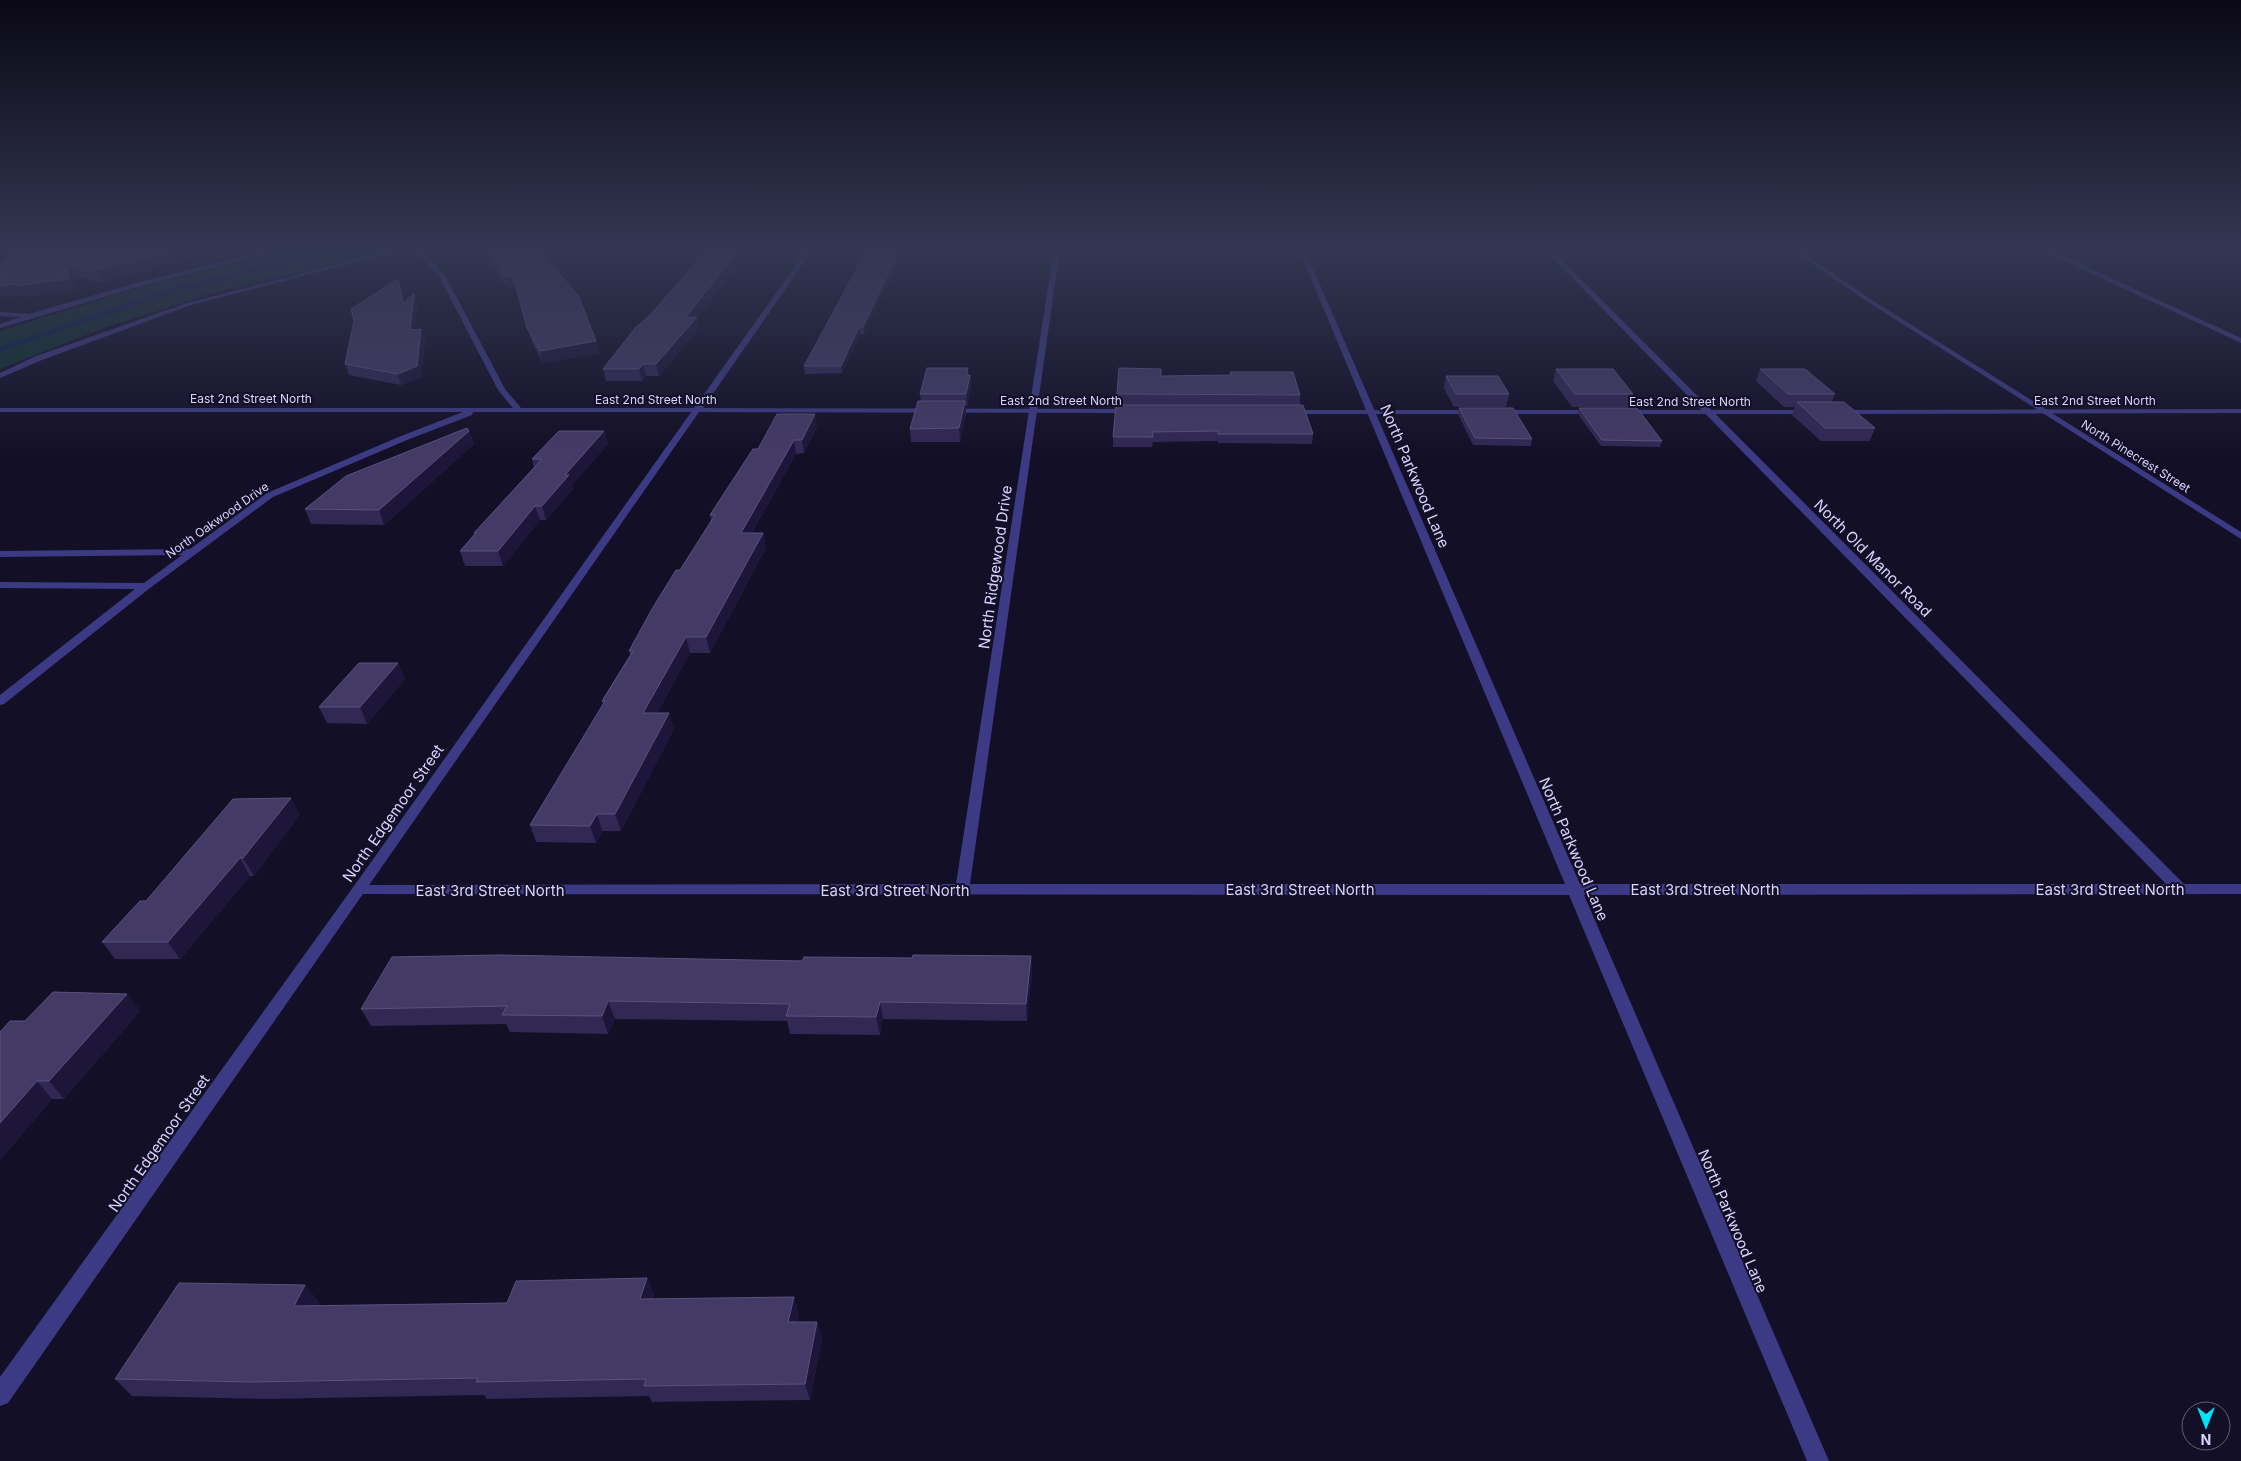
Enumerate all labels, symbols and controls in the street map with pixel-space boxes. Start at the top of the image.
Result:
street label: East 2nd Street North [190,391,312,406]
street label: East 2nd Street North [595,392,717,407]
street label: East 2nd Street North [1000,393,1122,408]
street label: East 2nd Street North [2034,393,2156,408]
street label: East 2nd Street North [1629,394,1751,409]
street label: North Parkwood Lane [1376,401,1454,551]
street label: North Pinecrest Street [2079,416,2193,496]
street label: North Oakwood Drive [163,479,271,561]
street label: North Ridgewood Drive [974,484,1016,650]
street label: North Old Manor Road [1810,495,1936,621]
street label: North Edgemoor Street [338,740,448,885]
street label: North Parkwood Lane [1535,774,1613,924]
street label: East 3rd Street North [1225,880,1375,899]
street label: East 3rd Street North [1630,880,1780,899]
street label: East 3rd Street North [2035,880,2185,899]
street label: East 3rd Street North [415,881,565,900]
street label: East 3rd Street North [820,881,970,900]
street label: North Edgemoor Street [104,1070,214,1215]
street label: North Parkwood Lane [1694,1146,1772,1296]
north arrow [2181,1401,2231,1451]
text: N [2201,1431,2211,1448]

